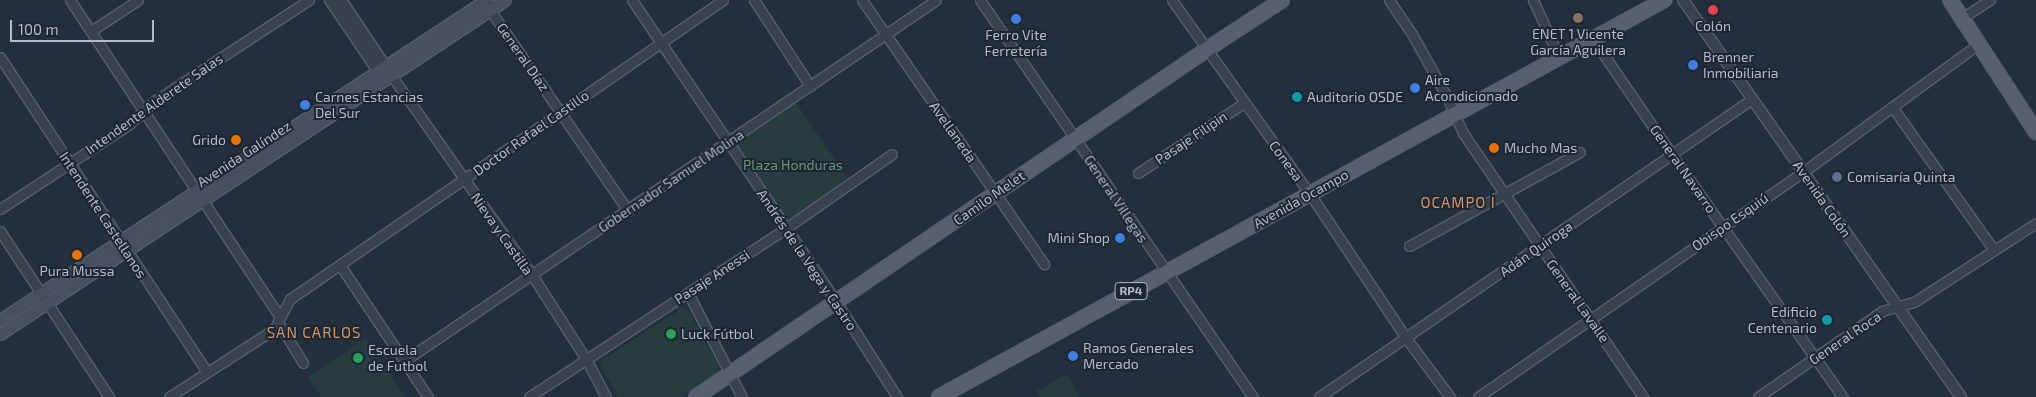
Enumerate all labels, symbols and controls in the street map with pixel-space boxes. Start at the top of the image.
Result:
marker: Colón [1707,4,1719,16]
scale bar [12,10,156,42]
marker: ENET 1 Vicente García Aguilera [1572,12,1584,24]
marker: Ferro Vite Ferretería [1010,13,1022,25]
place label: Colón [1695,18,1731,34]
street label: General Díaz [493,19,553,95]
text: 100 m [18,20,59,38]
place label: ENET 1 Vicente García Aguilera [1530,26,1626,58]
place label: Ferro Vite Ferretería [984,27,1048,59]
place label: Brenner Inmobiliaria [1703,49,1779,82]
street label: Intendente Alderete Salas [82,50,226,158]
marker: Brenner Inmobiliaria [1687,59,1699,71]
place label: Aire Acondicionado [1425,72,1518,104]
marker: Aire Acondicionado [1409,82,1421,94]
street label: Doctor Rafael Castillo [470,87,592,179]
place label: Carnes Estancias Del Sur [315,89,423,121]
place label: Auditorio OSDE [1307,89,1403,105]
marker: Auditorio OSDE [1291,91,1303,103]
street label: Avellaneda [926,98,980,166]
marker: Carnes Estancias Del Sur [299,99,311,111]
street label: Pasaje Filipin [1152,108,1230,168]
street label: Avenida Galíndez [194,117,294,191]
street label: General Navarro [1646,122,1720,216]
street label: Gobernador Samuel Molina [595,126,747,236]
place label: Grido [192,132,226,148]
marker: Grido [230,134,242,146]
street label: Conesa [1266,137,1306,185]
place label: Mucho Mas [1504,140,1577,156]
marker: Mucho Mas [1488,142,1500,154]
street label: Intendente Castellanos [56,149,150,281]
street label: General Villegas [1080,152,1152,246]
park label: Plaza Honduras [743,157,843,173]
street label: Avenida Colón [1789,157,1855,241]
street label: Avenida Ocampo [1251,166,1351,232]
street label: Camilo Melet [950,167,1028,229]
place label: Comisaría Quinta [1847,169,1955,185]
marker: Comisaría Quinta [1831,171,1843,183]
street label: Andrés de la Vega y Castro [753,186,861,334]
street label: Nieva y Castilla [467,189,537,279]
street label: Obispo Esquiú [1689,189,1771,255]
district label: OCAMPO I [1419,194,1497,212]
street label: Adán Quiroga [1496,218,1576,280]
place label: Mini Shop [1047,230,1110,246]
marker: Mini Shop [1114,232,1126,244]
street label: Pasaje Anessi [671,246,753,308]
marker: Pura Mussa [71,249,83,261]
street label: General Lavalle [1543,256,1613,346]
place label: Pura Mussa [40,263,114,279]
road number: RP4 [1114,282,1148,300]
place label: Edificio Centenario [1748,304,1817,336]
street label: General Roca [1806,308,1884,368]
marker: Edificio Centenario [1821,314,1833,326]
district label: SAN CARLOS [265,324,363,342]
place label: Luck Fútbol [681,326,754,342]
marker: Luck Fútbol [665,328,677,340]
place label: Ramos Generales Mercado [1083,340,1194,372]
place label: Escuela de Futbol [368,342,427,374]
marker: Ramos Generales Mercado [1067,350,1079,362]
marker: Escuela de Futbol [352,352,364,364]

